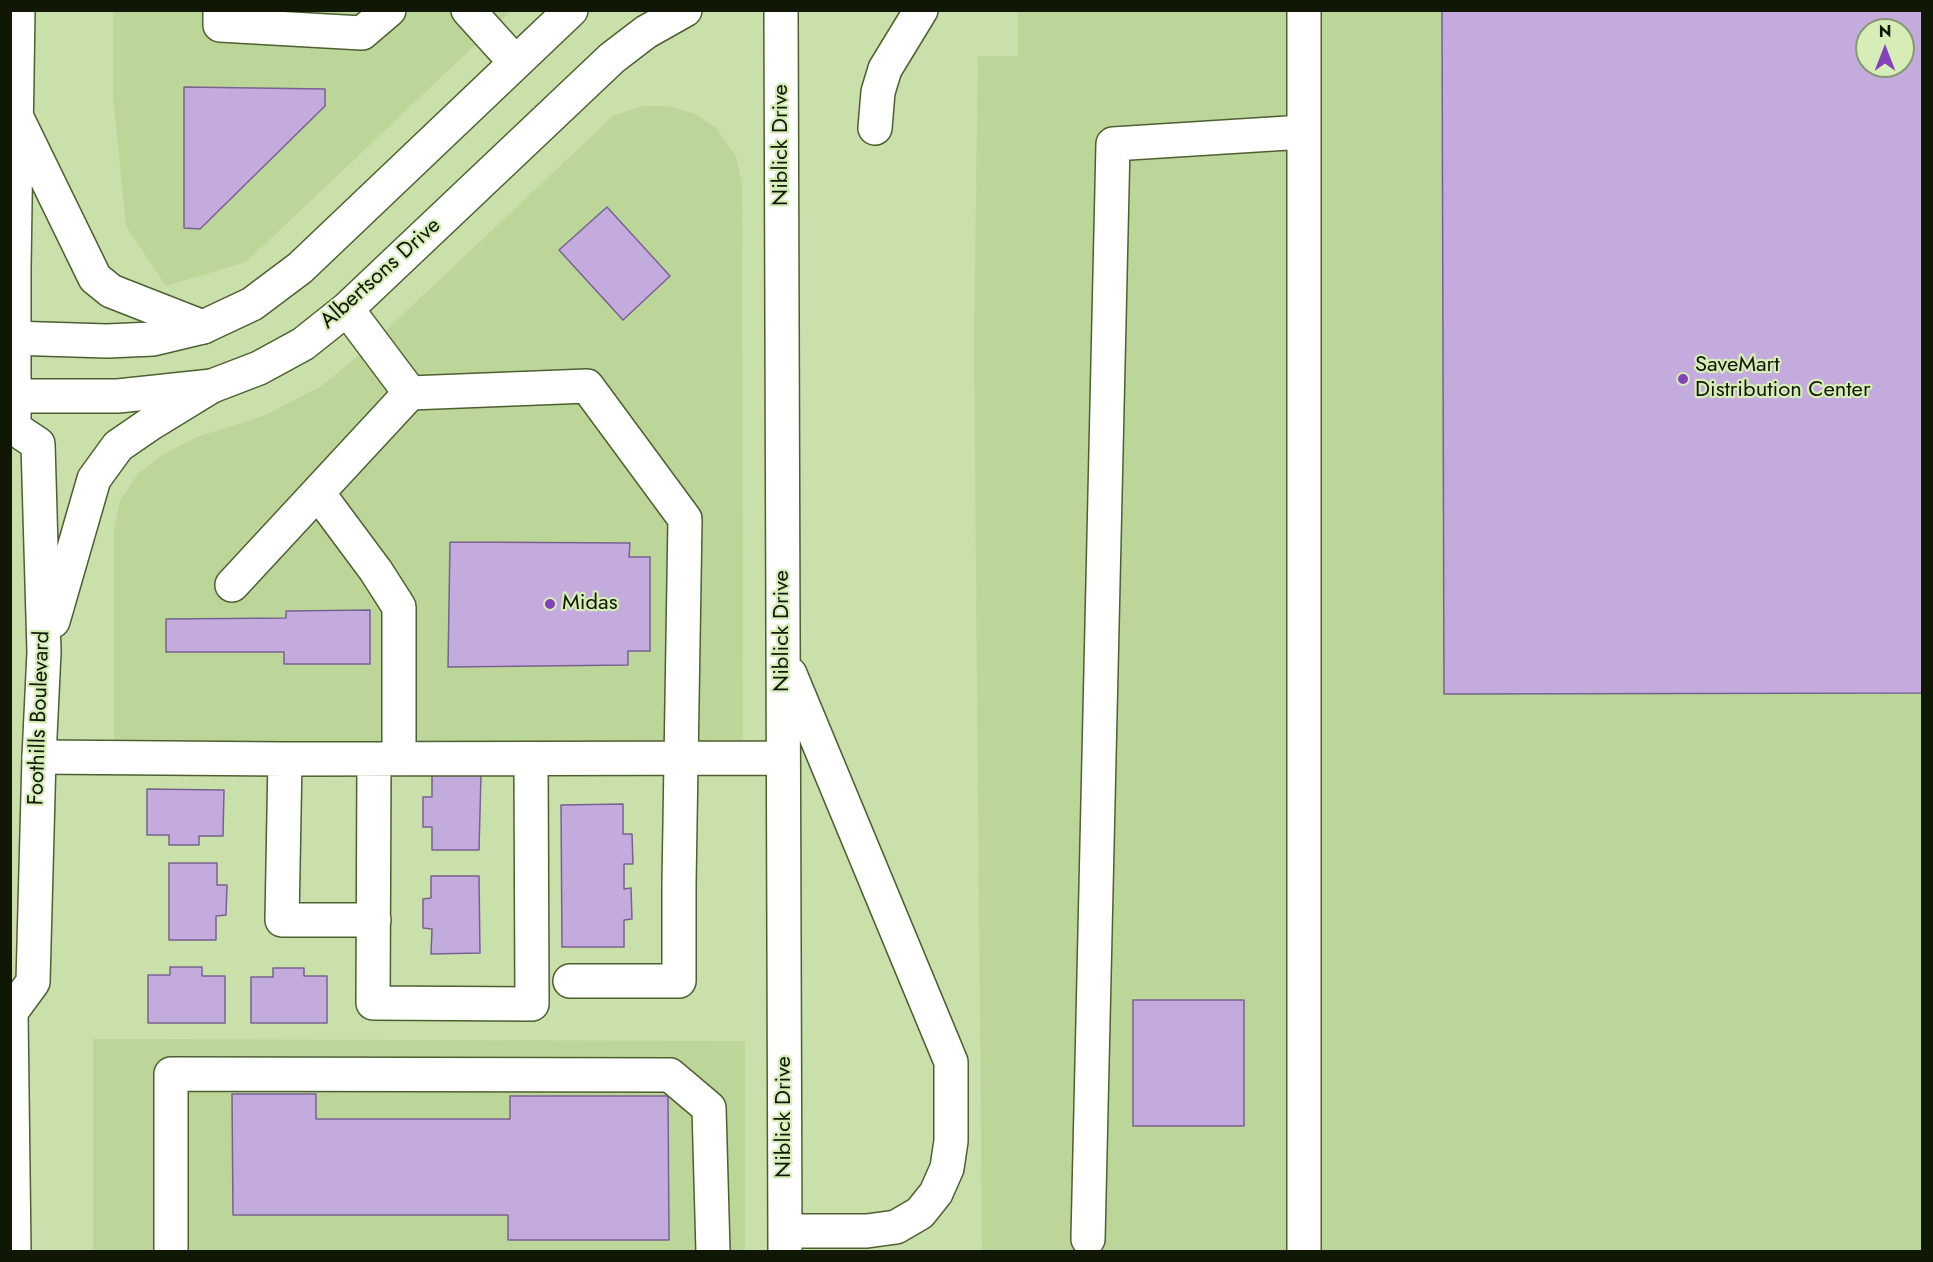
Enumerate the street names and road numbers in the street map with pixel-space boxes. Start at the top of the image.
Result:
street label: Niblick Drive [769,84,795,206]
street label: Albertsons Drive [315,213,447,335]
street label: Niblick Drive [770,570,796,692]
street label: Foothills Boulevard [24,630,56,806]
street label: Niblick Drive [772,1056,798,1178]

